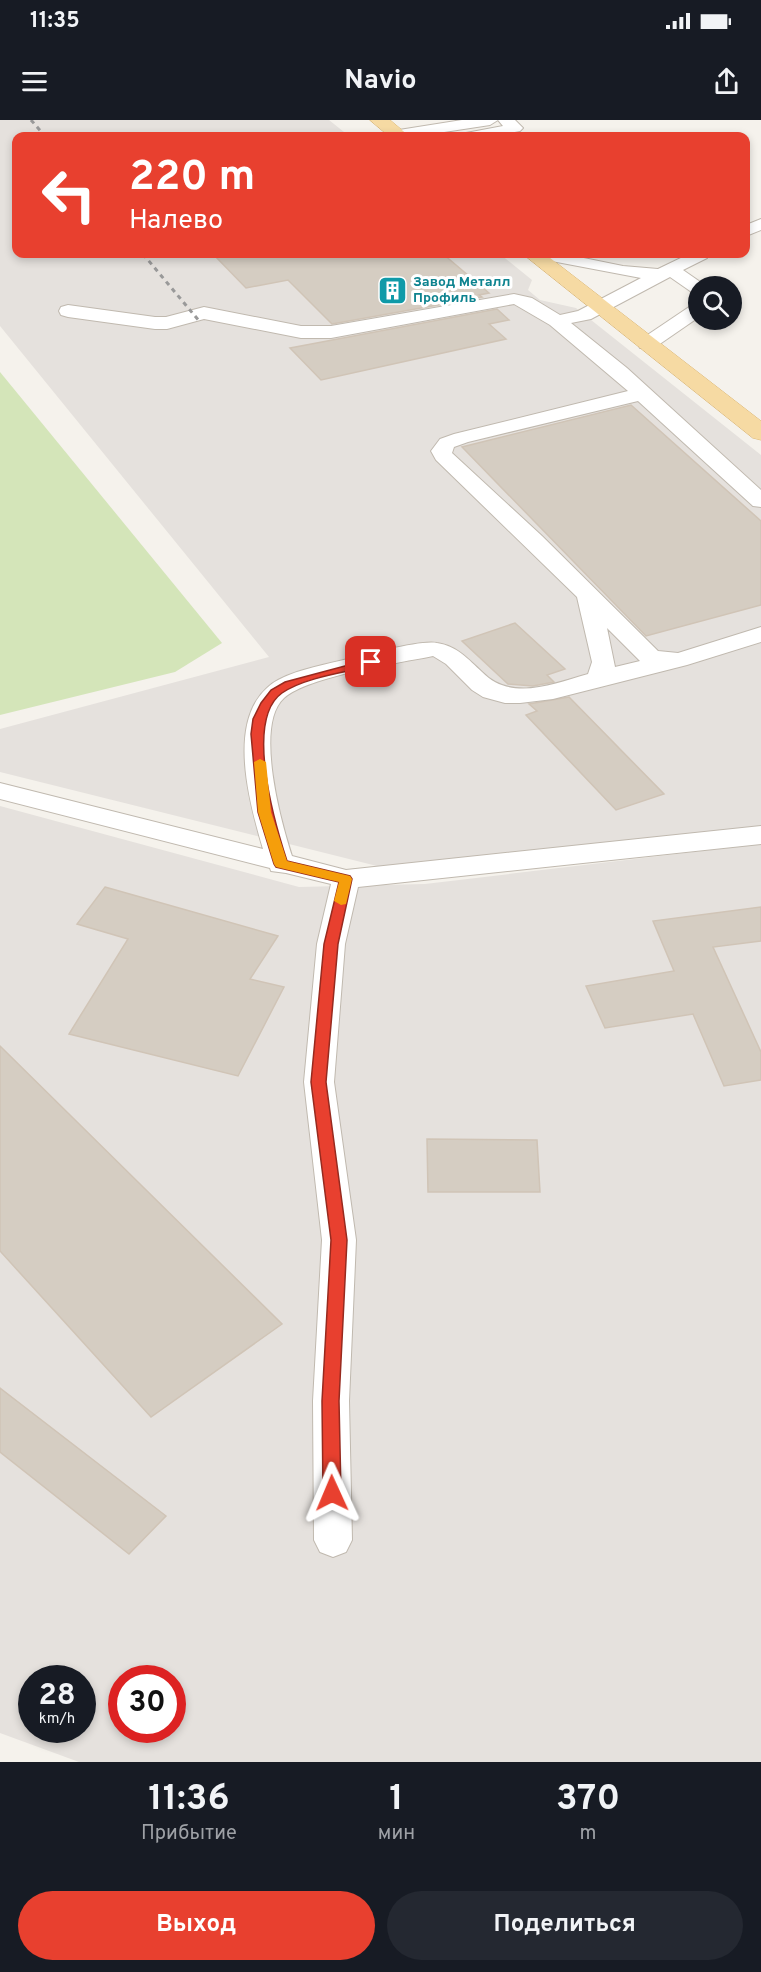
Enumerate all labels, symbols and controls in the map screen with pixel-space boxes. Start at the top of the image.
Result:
text: 11:35 [30,8,80,35]
text: Navio [344,64,417,98]
icon: menu [18,65,51,98]
icon: share [710,65,743,98]
text: 220 m [129,152,255,205]
icon: left [30,156,108,234]
text: Налево [129,204,223,238]
building icon: Завод Металл Профиль [376,274,408,306]
place label: Завод Металл Профиль [413,274,511,307]
map controls [688,276,742,330]
button: search [688,276,742,330]
pin [345,636,396,687]
icon: arrive [354,645,387,678]
position arrow [300,1461,364,1525]
speed limit sign: 30 [108,1665,186,1743]
text: 28 [38,1678,76,1715]
text: km/h [39,1710,75,1729]
text: 11:36 [148,1777,230,1823]
text: 1 [389,1777,404,1823]
text: 370 [556,1777,620,1823]
text: Прибытие [141,1821,237,1847]
text: мин [378,1821,415,1847]
text: m [580,1821,597,1847]
button: Выход [18,1891,375,1960]
button: Поделиться [387,1891,743,1960]

